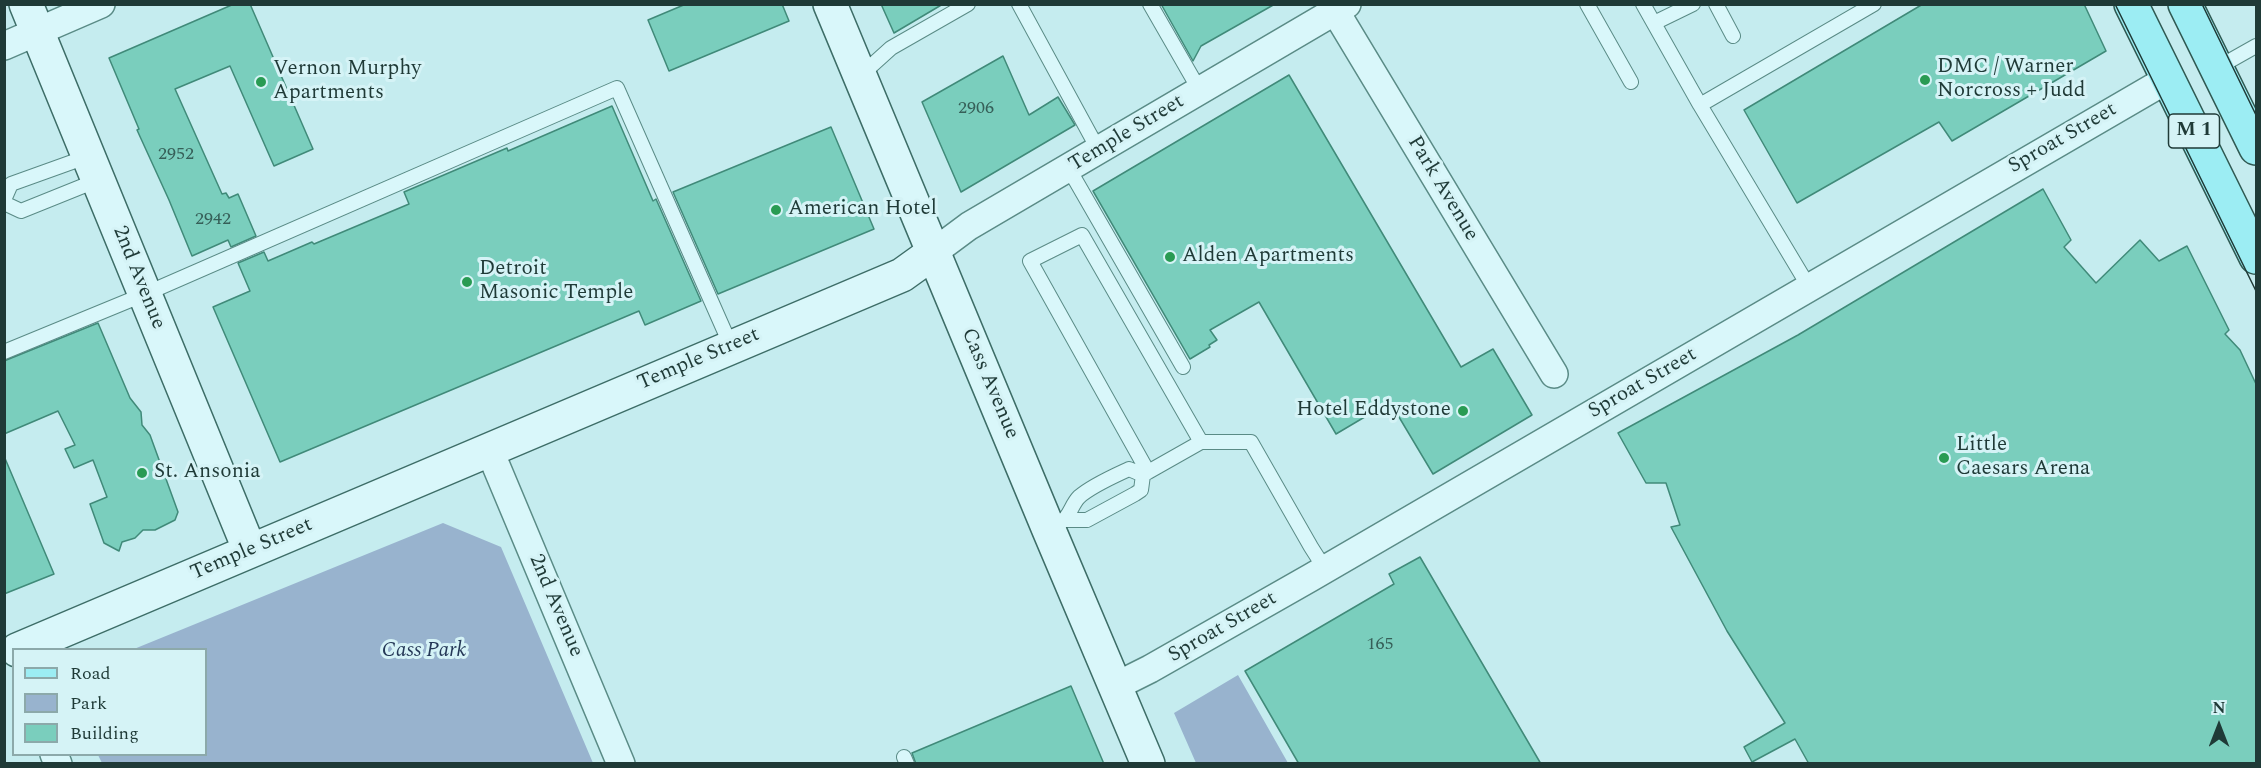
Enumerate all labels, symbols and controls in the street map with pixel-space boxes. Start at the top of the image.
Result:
place label: DMC / Warner Norcross + Judd [1937,55,2085,105]
place label: Vernon Murphy Apartments [273,57,421,107]
marker: DMC / Warner Norcross + Judd [1918,73,1932,87]
marker: Vernon Murphy Apartments [254,75,268,89]
street label: Temple Street [1065,90,1189,178]
house number: 2906 [958,98,994,120]
street label: Sproat Street [2004,98,2122,180]
road number: M 1 [2168,114,2220,148]
street label: Park Avenue [1401,132,1483,246]
house number: 2952 [158,144,194,166]
place label: American Hotel [788,197,937,223]
marker: American Hotel [769,203,783,217]
house number: 2942 [195,209,231,231]
street label: 2nd Avenue [106,223,170,333]
place label: Alden Apartments [1182,244,1354,270]
marker: Alden Apartments [1163,250,1177,264]
place label: Detroit Masonic Temple [479,257,633,307]
marker: Detroit Masonic Temple [460,275,474,289]
street label: Temple Street [634,323,764,397]
street label: Cass Avenue [954,325,1024,443]
street label: Sproat Street [1584,343,1702,425]
place label: Hotel Eddystone [1296,398,1451,424]
marker: Hotel Eddystone [1456,404,1470,418]
place label: Little Caesars Arena [1956,433,2090,483]
marker: Little Caesars Arena [1937,451,1951,465]
place label: St. Ansonia [154,460,261,486]
marker: St. Ansonia [135,466,149,480]
street label: Temple Street [187,513,317,587]
street label: 2nd Avenue [522,551,588,661]
street label: Sproat Street [1164,587,1282,669]
house number: 165 [1367,634,1393,656]
park label: Cass Park [382,639,466,665]
legend [12,648,207,756]
text: Road [70,660,111,687]
text: Park [70,690,107,717]
north arrow [2189,696,2249,756]
text: N [2212,696,2226,720]
text: Building [70,720,139,747]

